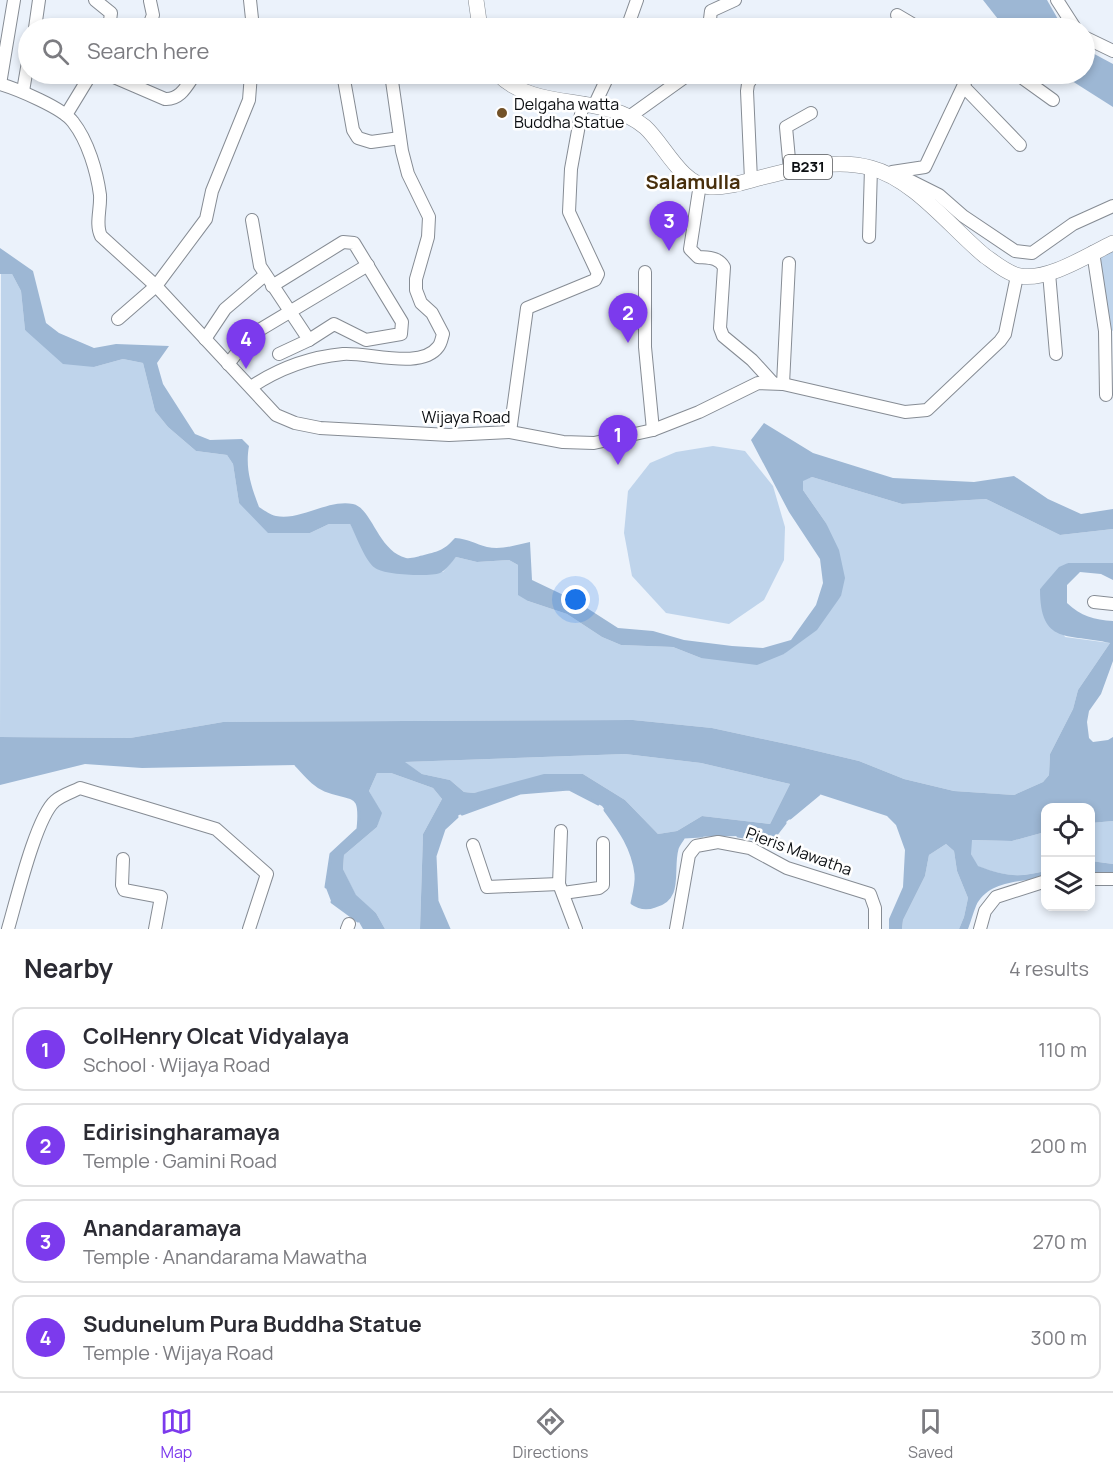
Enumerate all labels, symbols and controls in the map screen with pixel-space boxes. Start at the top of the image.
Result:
search box [18,18,1095,84]
icon: search [39,35,72,68]
text: Search here [87,36,209,66]
place label: Delgaha watta Buddha Statue [514,93,624,133]
marker: Delgaha watta Buddha Statue [495,106,509,120]
road number: B231 [784,155,832,179]
district label: Salamulla [645,168,741,195]
pin: 3 [650,202,688,251]
pin: 2 [608,294,648,343]
pin: 4 [226,320,266,369]
street label: Wijaya Road [422,406,510,428]
pin: 1 [598,416,638,465]
your location [561,585,590,614]
map controls [1041,803,1095,911]
button: locate [1041,803,1095,857]
street label: Pieris Mawatha [743,822,855,880]
button: layers [1041,857,1095,911]
text: Nearby [24,950,113,986]
text: 4 results [1009,955,1089,982]
text: ColHenry Olcat Vidyalaya [83,1021,349,1051]
text: 1 [41,1036,50,1063]
text: 110 m [1038,1036,1087,1063]
text: School · Wijaya Road [83,1051,270,1078]
text: Edirisingharamaya [83,1117,280,1147]
text: 2 [40,1132,51,1159]
text: 200 m [1030,1132,1087,1159]
text: Temple · Gamini Road [83,1147,277,1174]
text: Anandaramaya [83,1213,242,1243]
text: 3 [40,1228,51,1255]
text: 270 m [1032,1228,1087,1255]
text: Temple · Anandarama Mawatha [83,1243,367,1270]
text: Sudunelum Pura Buddha Statue [83,1309,422,1339]
text: 4 [39,1324,52,1351]
text: 300 m [1031,1324,1087,1351]
text: Temple · Wijaya Road [83,1339,274,1366]
tab: Map [160,1405,193,1463]
tab: Directions [513,1405,588,1463]
tab: Saved [908,1405,953,1463]

